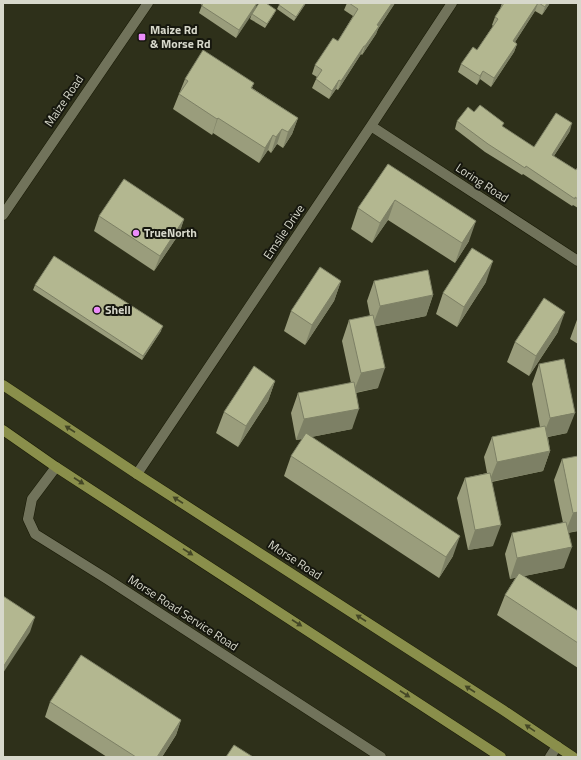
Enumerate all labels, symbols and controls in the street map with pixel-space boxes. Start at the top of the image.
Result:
place label: Maize Rd & Morse Rd [150,20,211,53]
marker: Maize Rd & Morse Rd [137,32,147,42]
street label: Maize Road [39,71,88,130]
street label: Loring Road [452,158,513,207]
street label: Emslie Drive [258,200,309,263]
place label: TrueNorth [144,223,197,242]
marker: TrueNorth [131,228,141,238]
place label: Shell [105,300,131,319]
marker: Shell [92,305,102,315]
one-way arrow [65,425,75,433]
one-way arrow [73,478,85,485]
one-way arrow [173,496,183,504]
street label: Morse Road [265,535,326,584]
one-way arrow [182,549,193,556]
street label: Morse Road Service Road [124,570,242,656]
one-way arrow [355,614,366,622]
one-way arrow [291,620,302,627]
one-way arrow [464,685,476,692]
one-way arrow [400,690,411,698]
one-way arrow [525,724,535,732]

